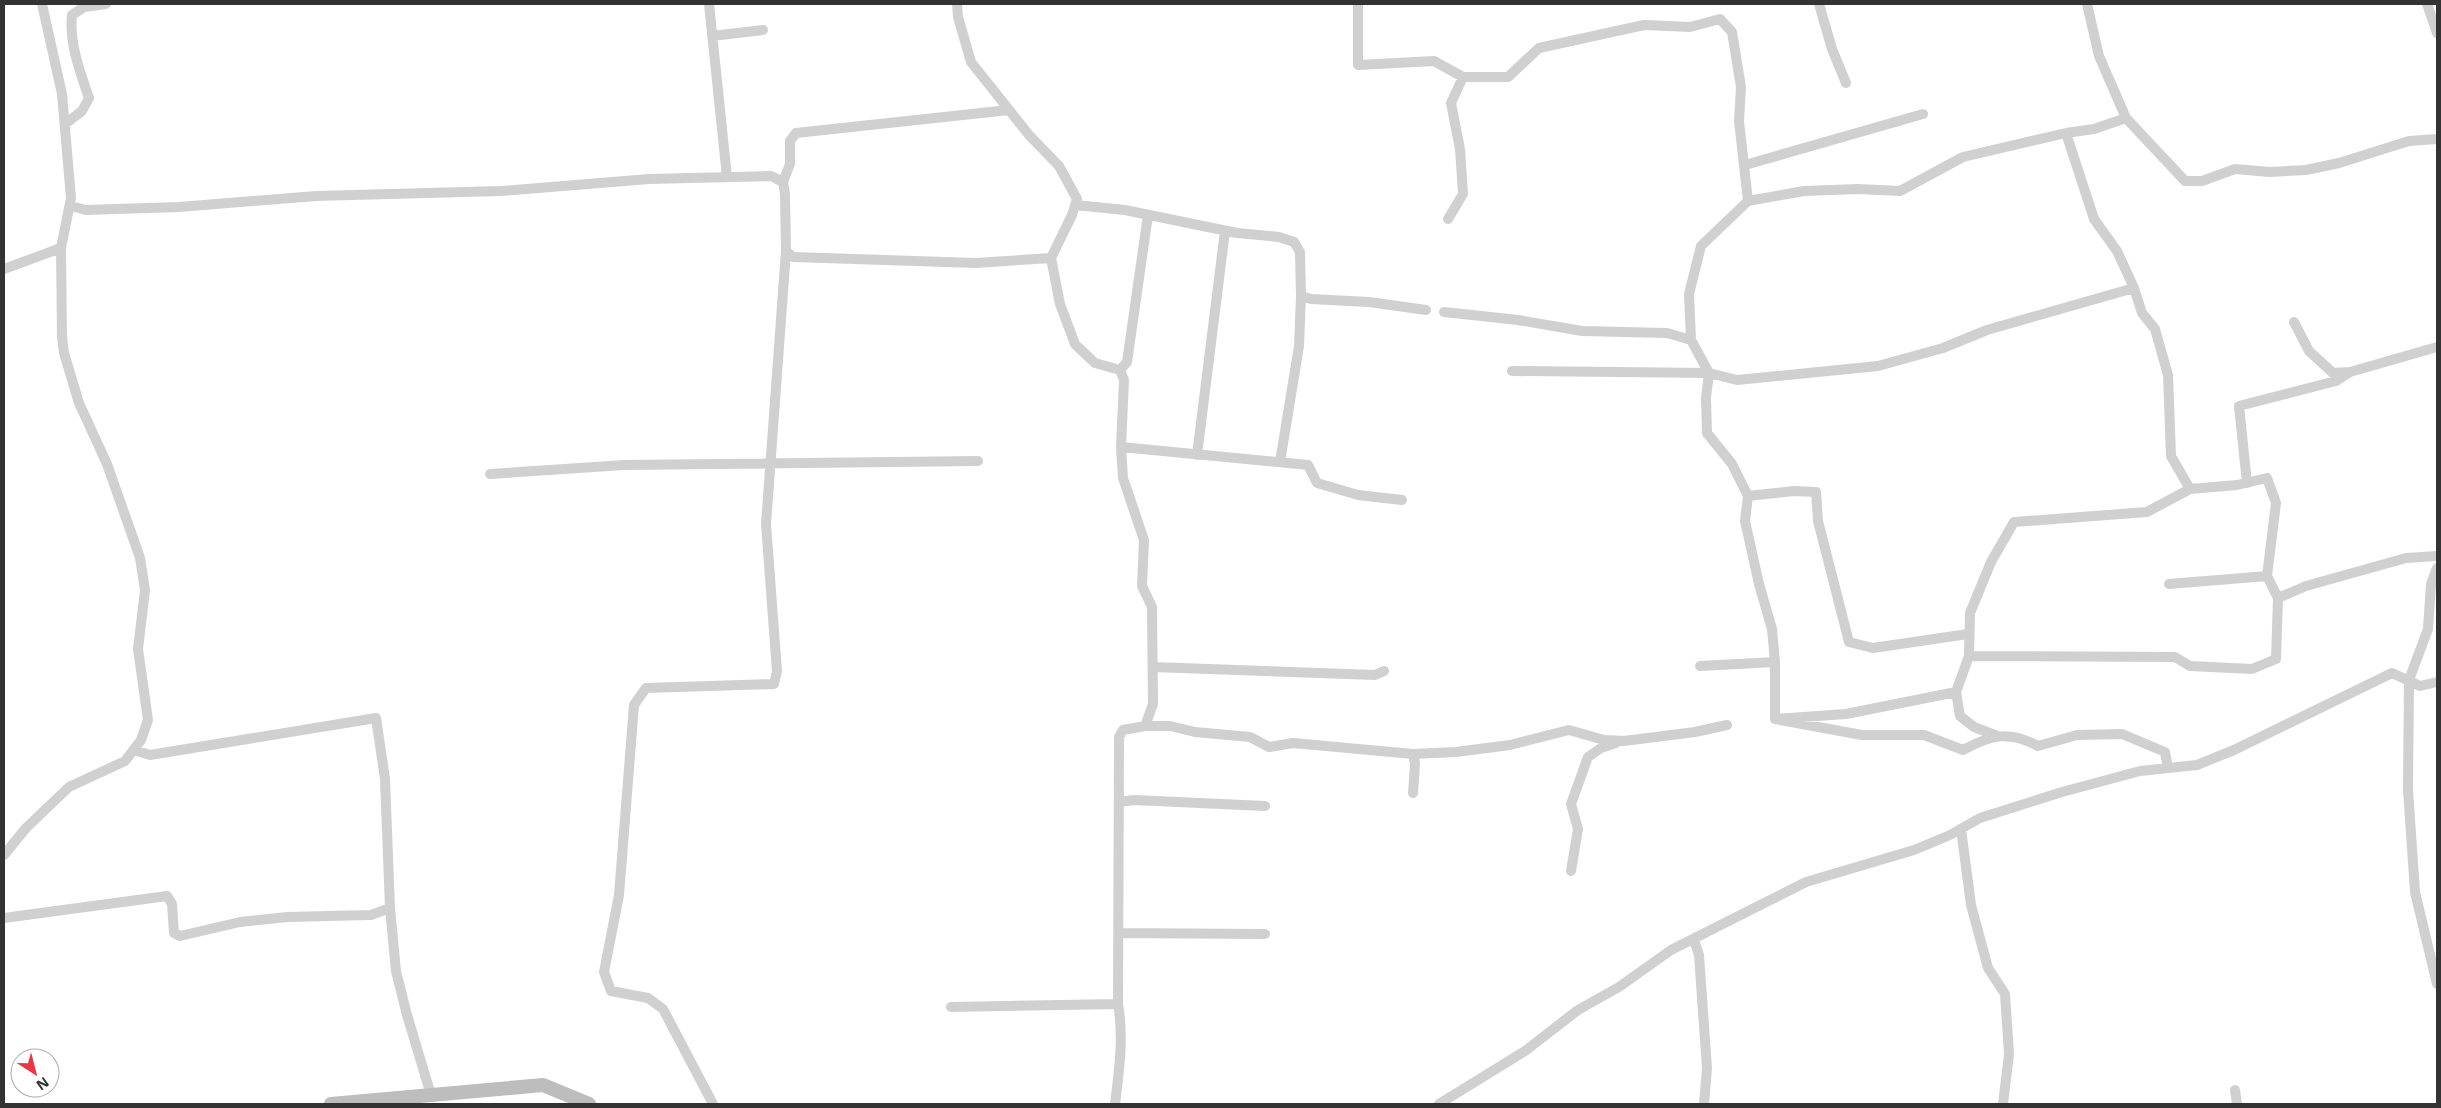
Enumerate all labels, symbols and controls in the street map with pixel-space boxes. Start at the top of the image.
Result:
north arrow [10,1048,60,1098]
text: N [33,1073,53,1095]

